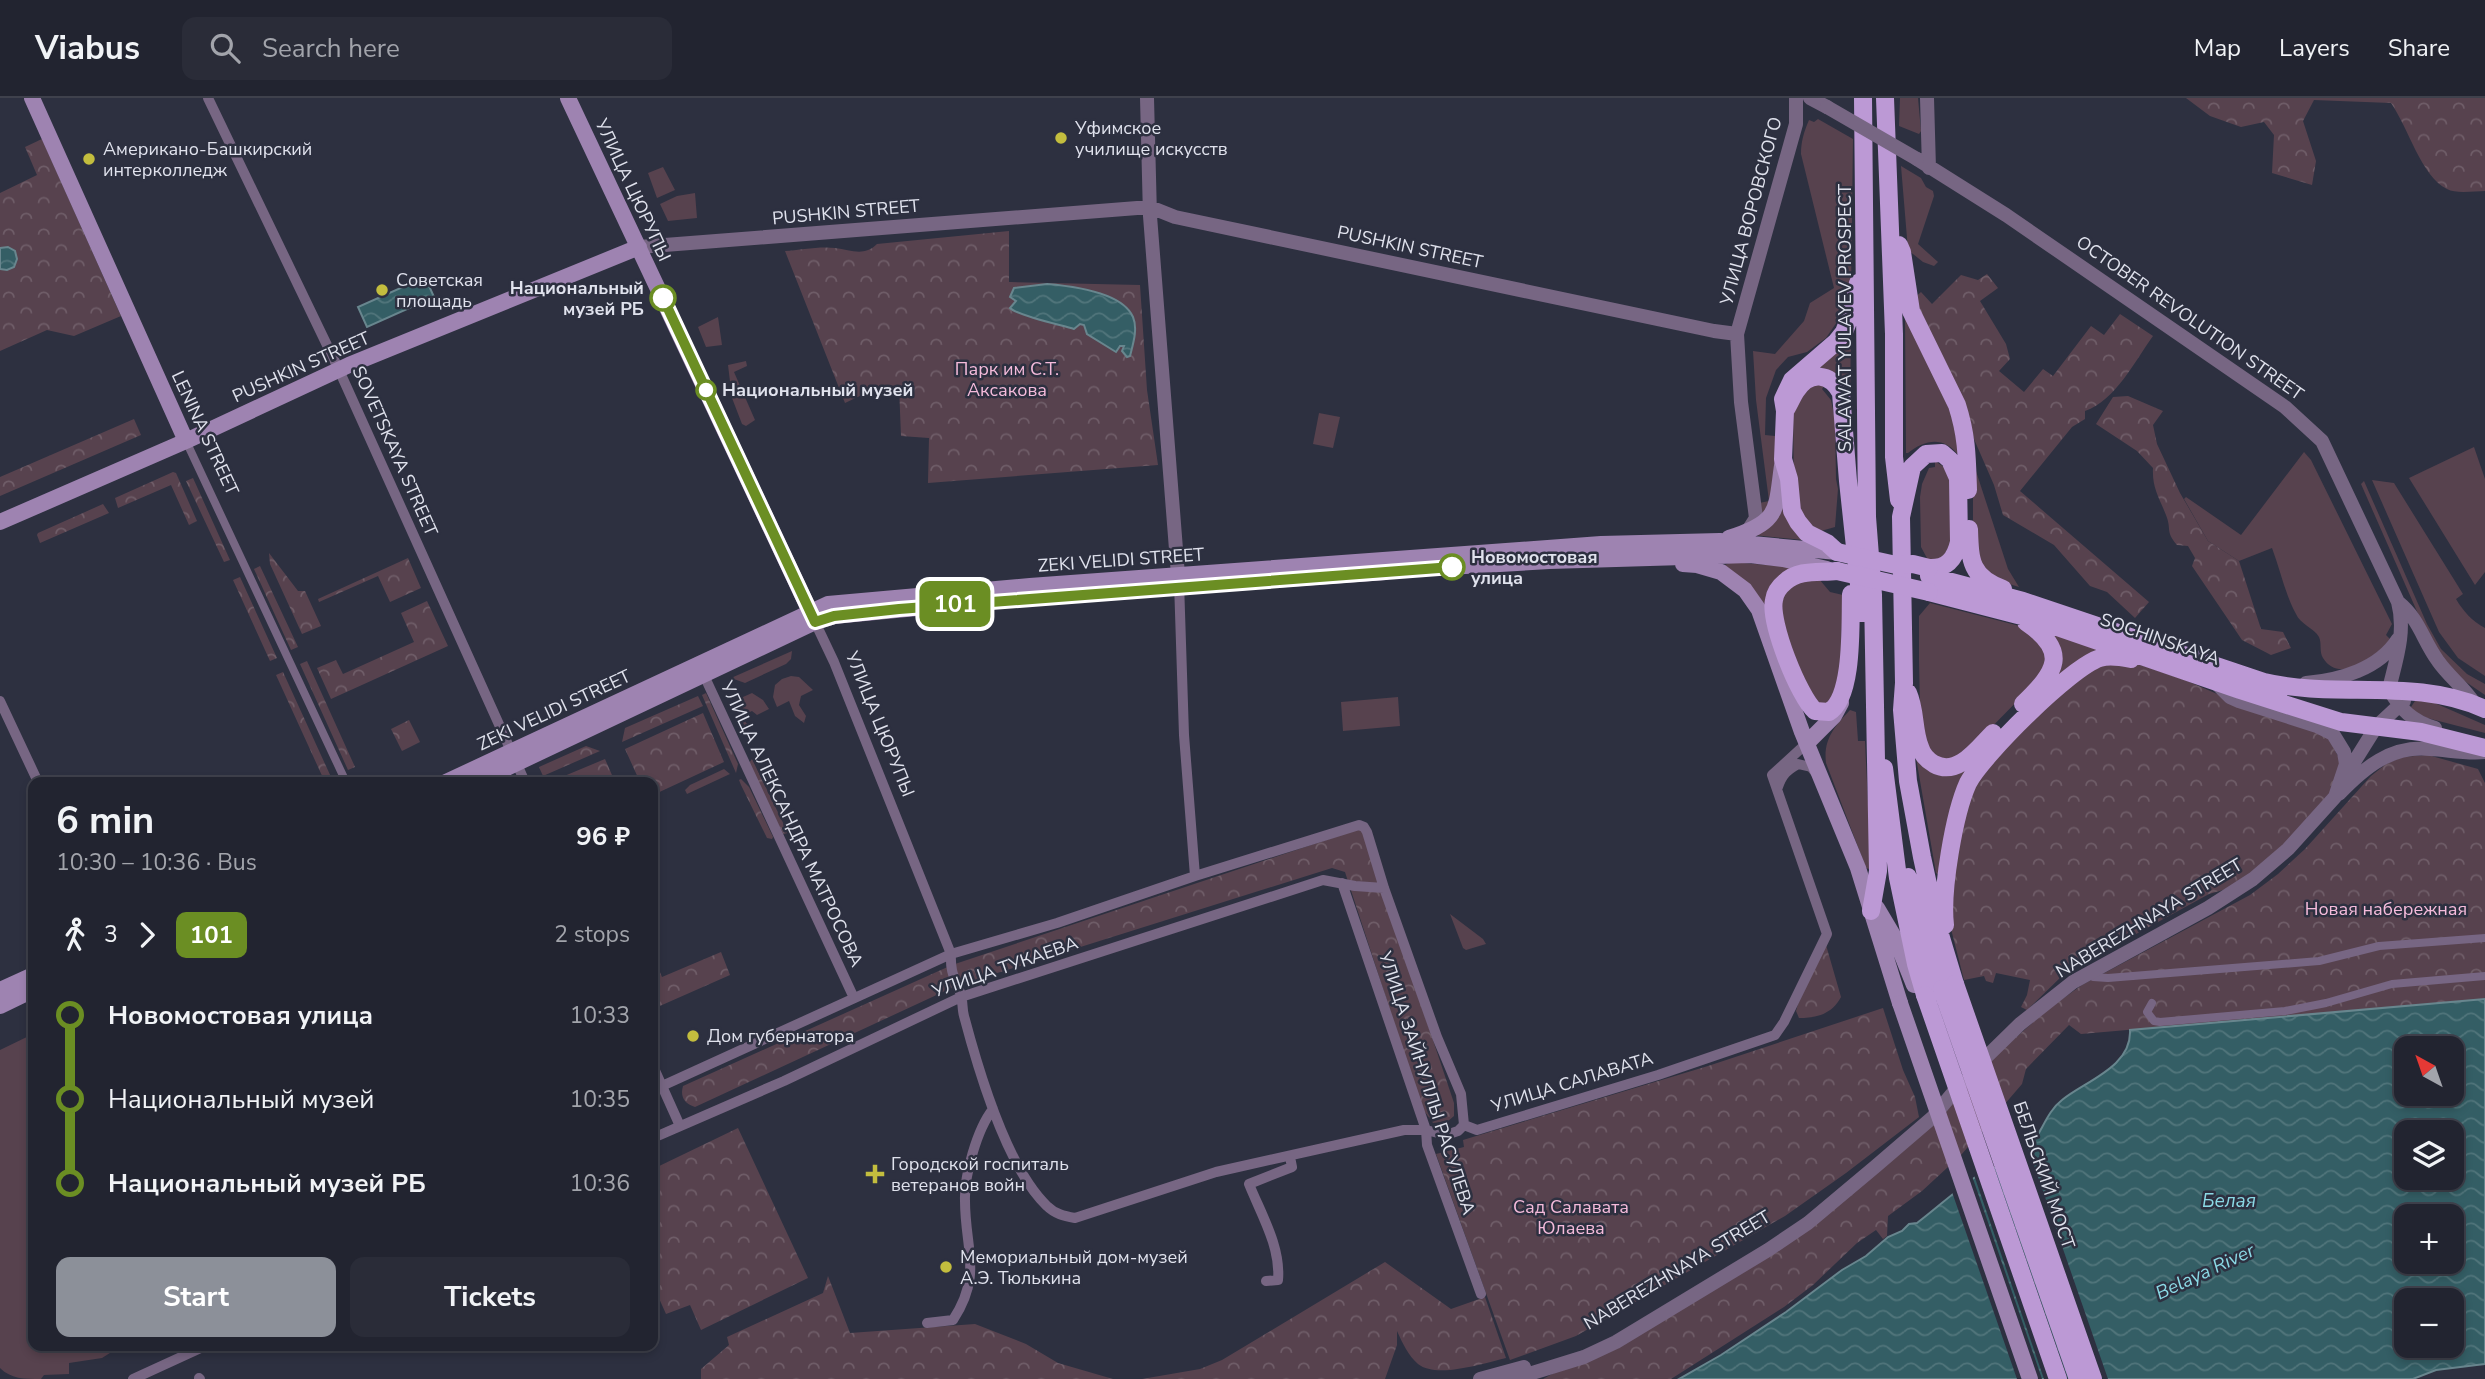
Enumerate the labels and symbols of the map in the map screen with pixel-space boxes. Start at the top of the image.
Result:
street label: УЛИЦА ЦЮРУПЫ [589,114,677,265]
street label: УЛИЦА ВОРОВСКОГО [1714,114,1788,309]
place label: Уфимское училище искусств [1074,116,1228,161]
marker: Уфимское училище искусств [1053,130,1069,146]
place label: Американо-Башкирский интерколледж [103,137,312,182]
marker: Американо-Башкирский интерколледж [81,151,97,167]
street label: SALAWAT YULAYEV PROSPECT [1833,184,1857,452]
street label: PUSHKIN STREET [771,194,921,230]
street label: PUSHKIN STREET [1335,220,1485,274]
street label: OCTOBER REVOLUTION STREET [2072,230,2308,406]
place label: Советская площадь [396,268,483,313]
place label: Национальный музей РБ [510,276,644,321]
marker: Советская площадь [374,282,390,298]
marker: Национальный музей РБ [650,285,676,311]
street label: PUSHKIN STREET [228,326,374,408]
park label: Парк им С.Т. Аксакова [955,357,1059,402]
street label: SOVETSKAYA STREET [347,362,443,540]
street label: LENINA STREET [166,367,244,499]
place label: Национальный музей [722,378,913,402]
marker: Национальный музей [696,380,716,400]
street label: ZEKI VELIDI STREET [1037,542,1205,578]
place label: Новомостовая улица [1471,545,1598,590]
marker: Новомостовая улица [1439,554,1465,580]
line badge: 101 [915,581,995,627]
street label: SOCHINSKAYA [2097,607,2223,671]
street label: УЛИЦА ЦЮРУПЫ [840,647,920,800]
street label: ZEKI VELIDI STREET [473,664,635,756]
street label: УЛИЦА АЛЕКСАНДРА МАТРОСОВА [715,676,869,971]
street label: NABEREZHNAYA STREET [2051,853,2247,983]
park label: Новая набережная [2305,897,2467,921]
street label: УЛИЦА ТУКАЕВА [928,931,1081,1004]
street label: УЛИЦА ЗАЙНУЛЛЫ РАСУЛЕВА [1373,947,1481,1218]
place label: Дом губернатора [707,1024,854,1048]
marker: Дом губернатора [685,1028,701,1044]
north arrow [2394,1036,2464,1106]
street label: УЛИЦА САЛАВАТА [1487,1046,1656,1118]
street label: БЕЛЬСКИЙ МОСТ [2008,1098,2081,1252]
place label: Городской госпиталь ветеранов войн [891,1152,1069,1197]
marker: Городской госпиталь ветеранов войн [865,1164,885,1184]
water label: Белая [2202,1188,2256,1214]
park label: Сад Салавата Юлаева [1513,1195,1629,1240]
street label: NABEREZHNAYA STREET [1579,1205,1775,1335]
water label: Belaya River [2151,1237,2260,1306]
place label: Мемориальный дом-музей А.Э. Тюлькина [960,1245,1188,1290]
marker: Мемориальный дом-музей А.Э. Тюлькина [938,1259,954,1275]

